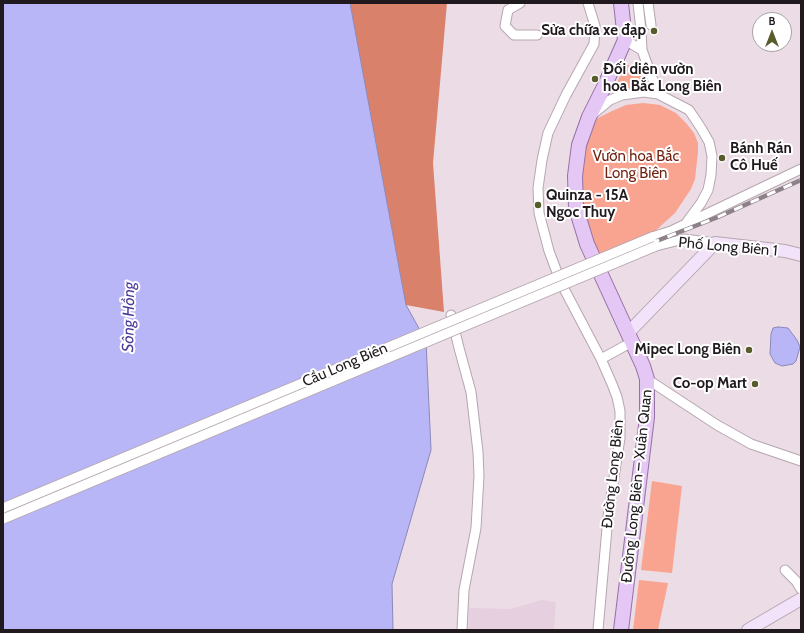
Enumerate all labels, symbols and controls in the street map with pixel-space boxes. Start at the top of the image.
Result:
north arrow [752,12,792,52]
text: B [769,14,775,28]
place label: Sửa chữa xe đạp [541,22,646,40]
marker: Sửa chữa xe đạp [649,26,659,36]
place label: Đối diện vườn hoa Bắc Long Biên [603,61,722,96]
marker: Đối diện vườn hoa Bắc Long Biên [590,74,600,84]
place label: Bánh Rán Cô Huế [730,140,792,175]
park label: Vườn hoa Bắc Long Biên [593,148,679,183]
marker: Bánh Rán Cô Huế [717,153,727,163]
place label: Quinza - 15A Ngoc Thuy [546,187,628,222]
marker: Quinza - 15A Ngoc Thuy [533,200,543,210]
street label: Phố Long Biên 1 [678,234,778,260]
water label: Sông Hồng [119,282,139,352]
street label: Cầu Long Biên [300,339,390,391]
place label: Mipec Long Biên [635,341,741,359]
marker: Mipec Long Biên [744,345,754,355]
place label: Co-op Mart [673,375,747,393]
marker: Co-op Mart [750,379,760,389]
street label: Đường Long Biên – Xuân Quan [618,388,656,584]
street label: Đường Long Biên [598,419,628,529]

